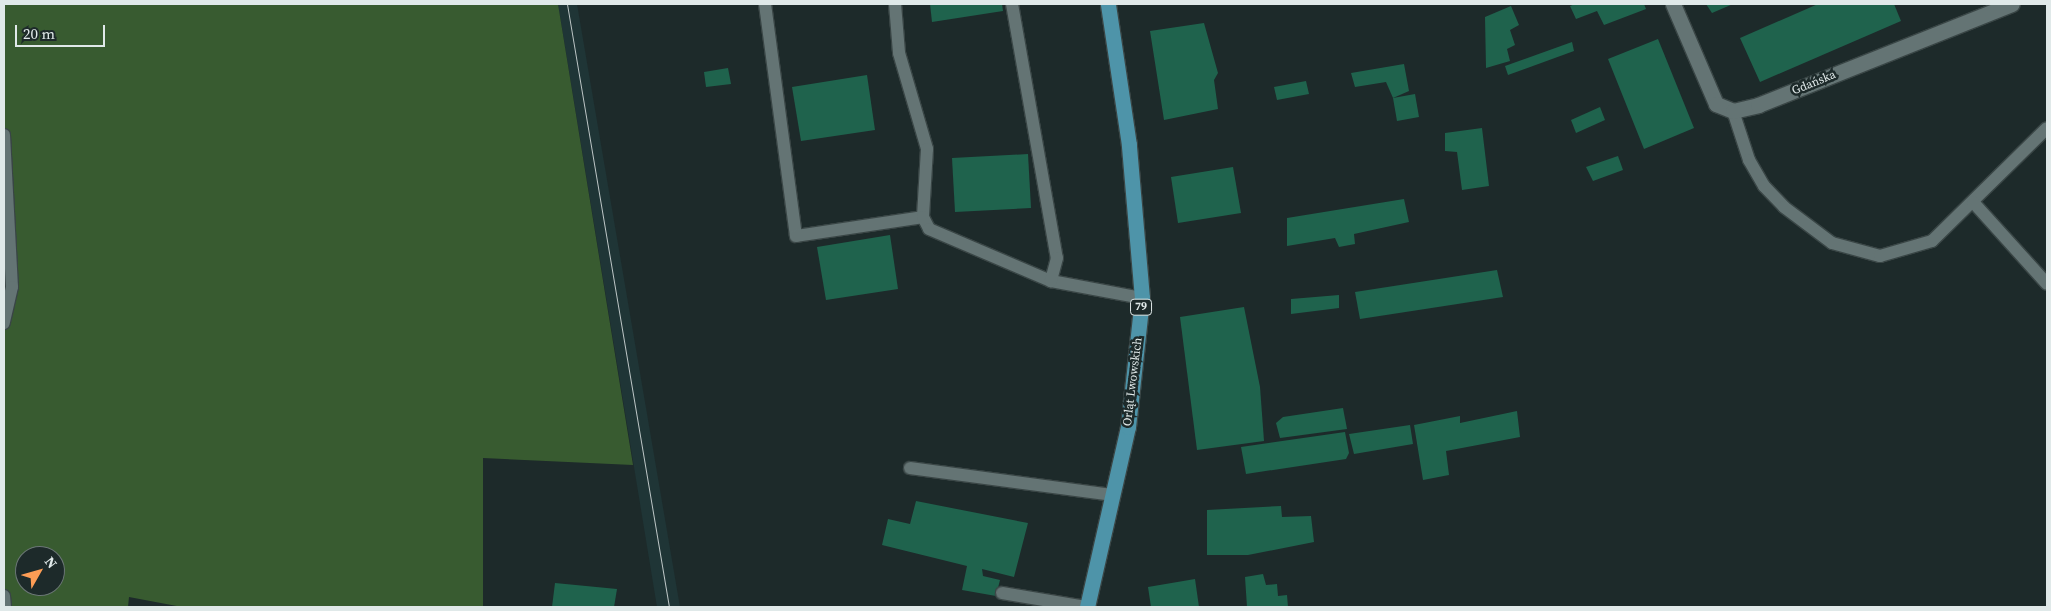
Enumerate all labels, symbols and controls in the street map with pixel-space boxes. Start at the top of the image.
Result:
scale bar [18,15,108,47]
text: 20 m [23,23,55,44]
street label: Gdańska [1790,68,1838,98]
road number: 79 [1130,298,1152,316]
street label: Orląt Lwowskich [1120,337,1146,427]
north arrow [15,546,65,596]
text: N [40,552,62,573]

